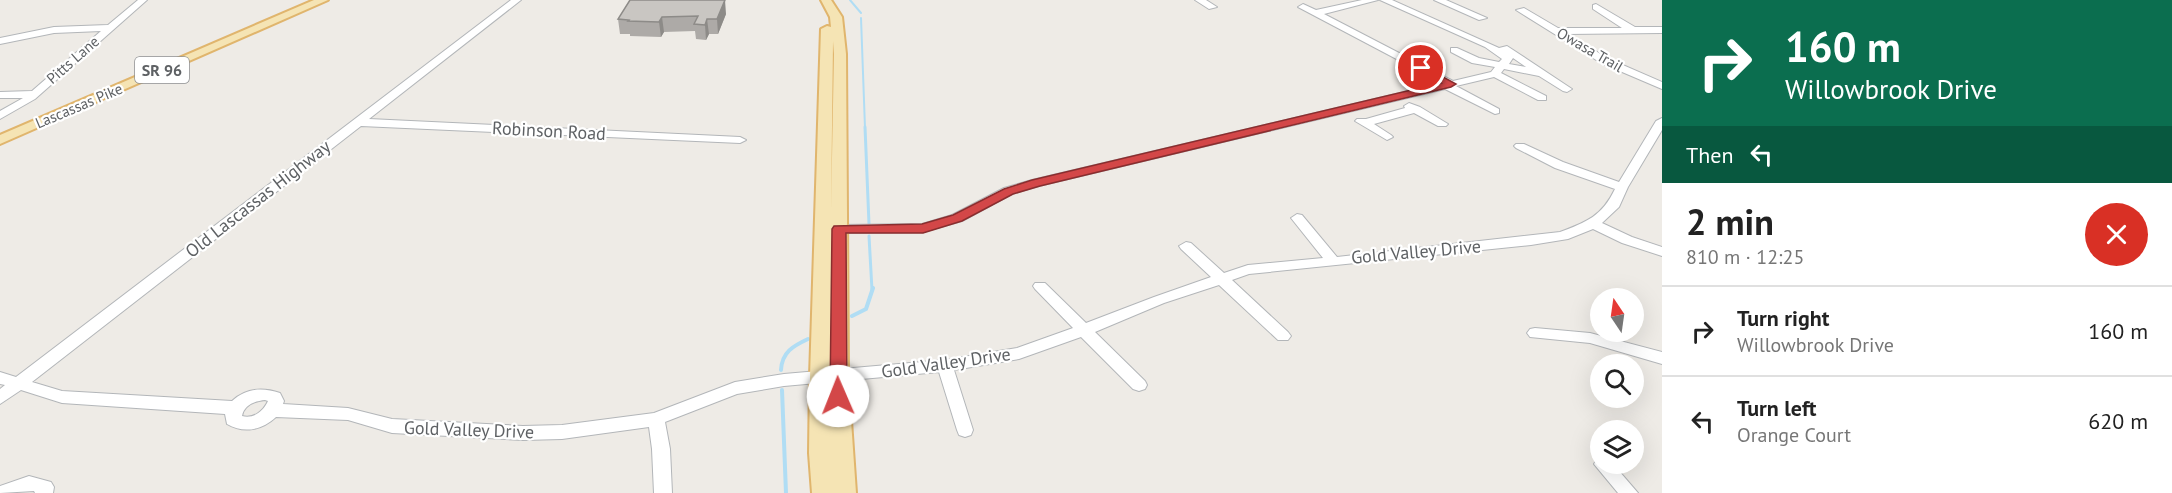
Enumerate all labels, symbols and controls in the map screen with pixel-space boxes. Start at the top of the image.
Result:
text: 160 m [1785,19,1901,74]
street label: Owasa Trail [1554,23,1627,77]
icon: right [1686,24,1764,102]
street label: Pitts Lane [42,32,103,88]
pin [1395,42,1446,93]
icon: arrive [1404,51,1437,84]
road number: SR 96 [135,57,189,83]
text: Willowbrook Drive [1785,72,1997,106]
street label: Lascassas Pike [32,79,125,132]
street label: Robinson Road [492,116,606,145]
street label: Old Lascassas Highway [180,134,335,262]
icon: left [1745,138,1778,171]
text: Then [1686,141,1733,169]
text: 2 min [1686,198,1774,245]
button: close [2085,203,2148,266]
street label: Gold Valley Drive [1350,234,1482,269]
text: 810 m · 12:25 [1686,244,1804,270]
north arrow [1590,288,1644,342]
map controls [1590,288,1644,474]
text: Turn right [1737,304,1829,332]
icon: right [1686,315,1719,348]
text: 160 m [2088,317,2148,345]
text: Willowbrook Drive [1737,332,1894,358]
street label: Gold Valley Drive [880,342,1012,383]
button: search [1590,354,1644,408]
position arrow [806,364,870,428]
text: Turn left [1737,394,1817,422]
icon: left [1686,405,1719,438]
text: 620 m [2088,407,2148,435]
street label: Gold Valley Drive [404,416,535,443]
button: layers [1590,420,1644,474]
text: Orange Court [1737,422,1851,448]

